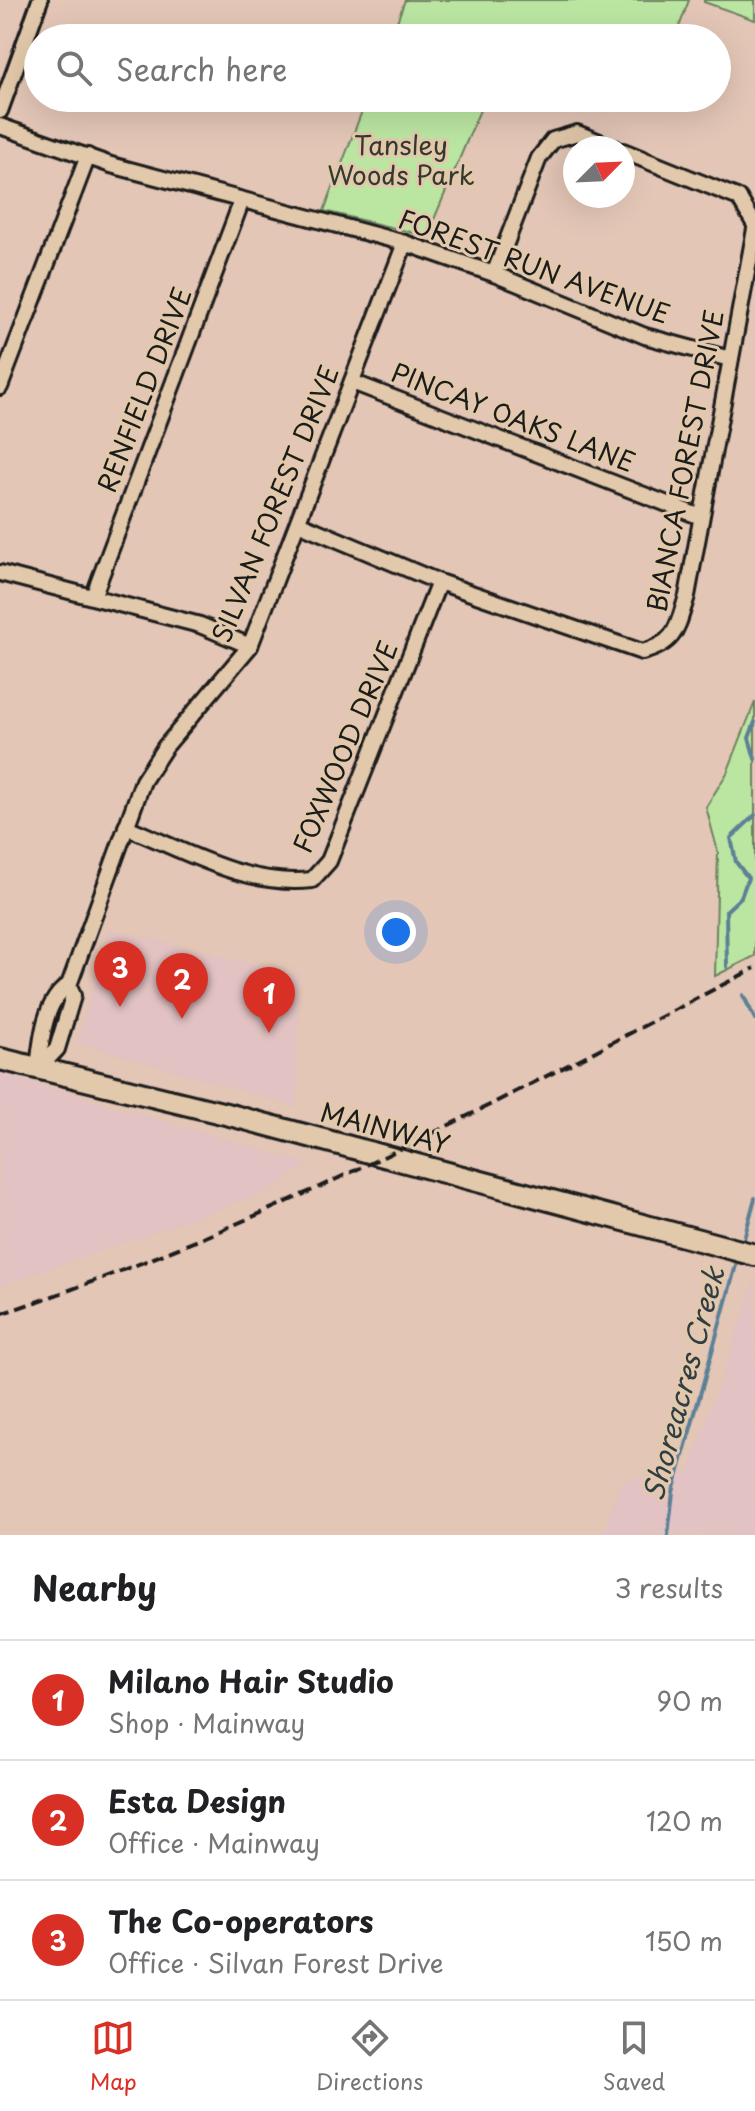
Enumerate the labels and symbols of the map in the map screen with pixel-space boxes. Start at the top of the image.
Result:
park label: Tansley Woods Park [327,125,475,194]
north arrow [563,136,635,208]
street label: FOREST RUN AVENUE [393,198,676,333]
street label: RENFIELD DRIVE [87,281,201,498]
street label: BIANCA FOREST DRIVE [636,306,733,615]
street label: PINCAY OAKS LANE [386,352,641,481]
street label: SILVAN FOREST DRIVE [201,359,348,648]
street label: FOXWOOD DRIVE [282,634,407,858]
your location [376,912,416,952]
pin: 3 [94,941,146,1007]
pin: 2 [156,953,208,1019]
pin: 1 [243,967,295,1033]
street label: MAINWAY [317,1092,455,1164]
water label: Shoreacres Creek [631,1260,735,1505]

